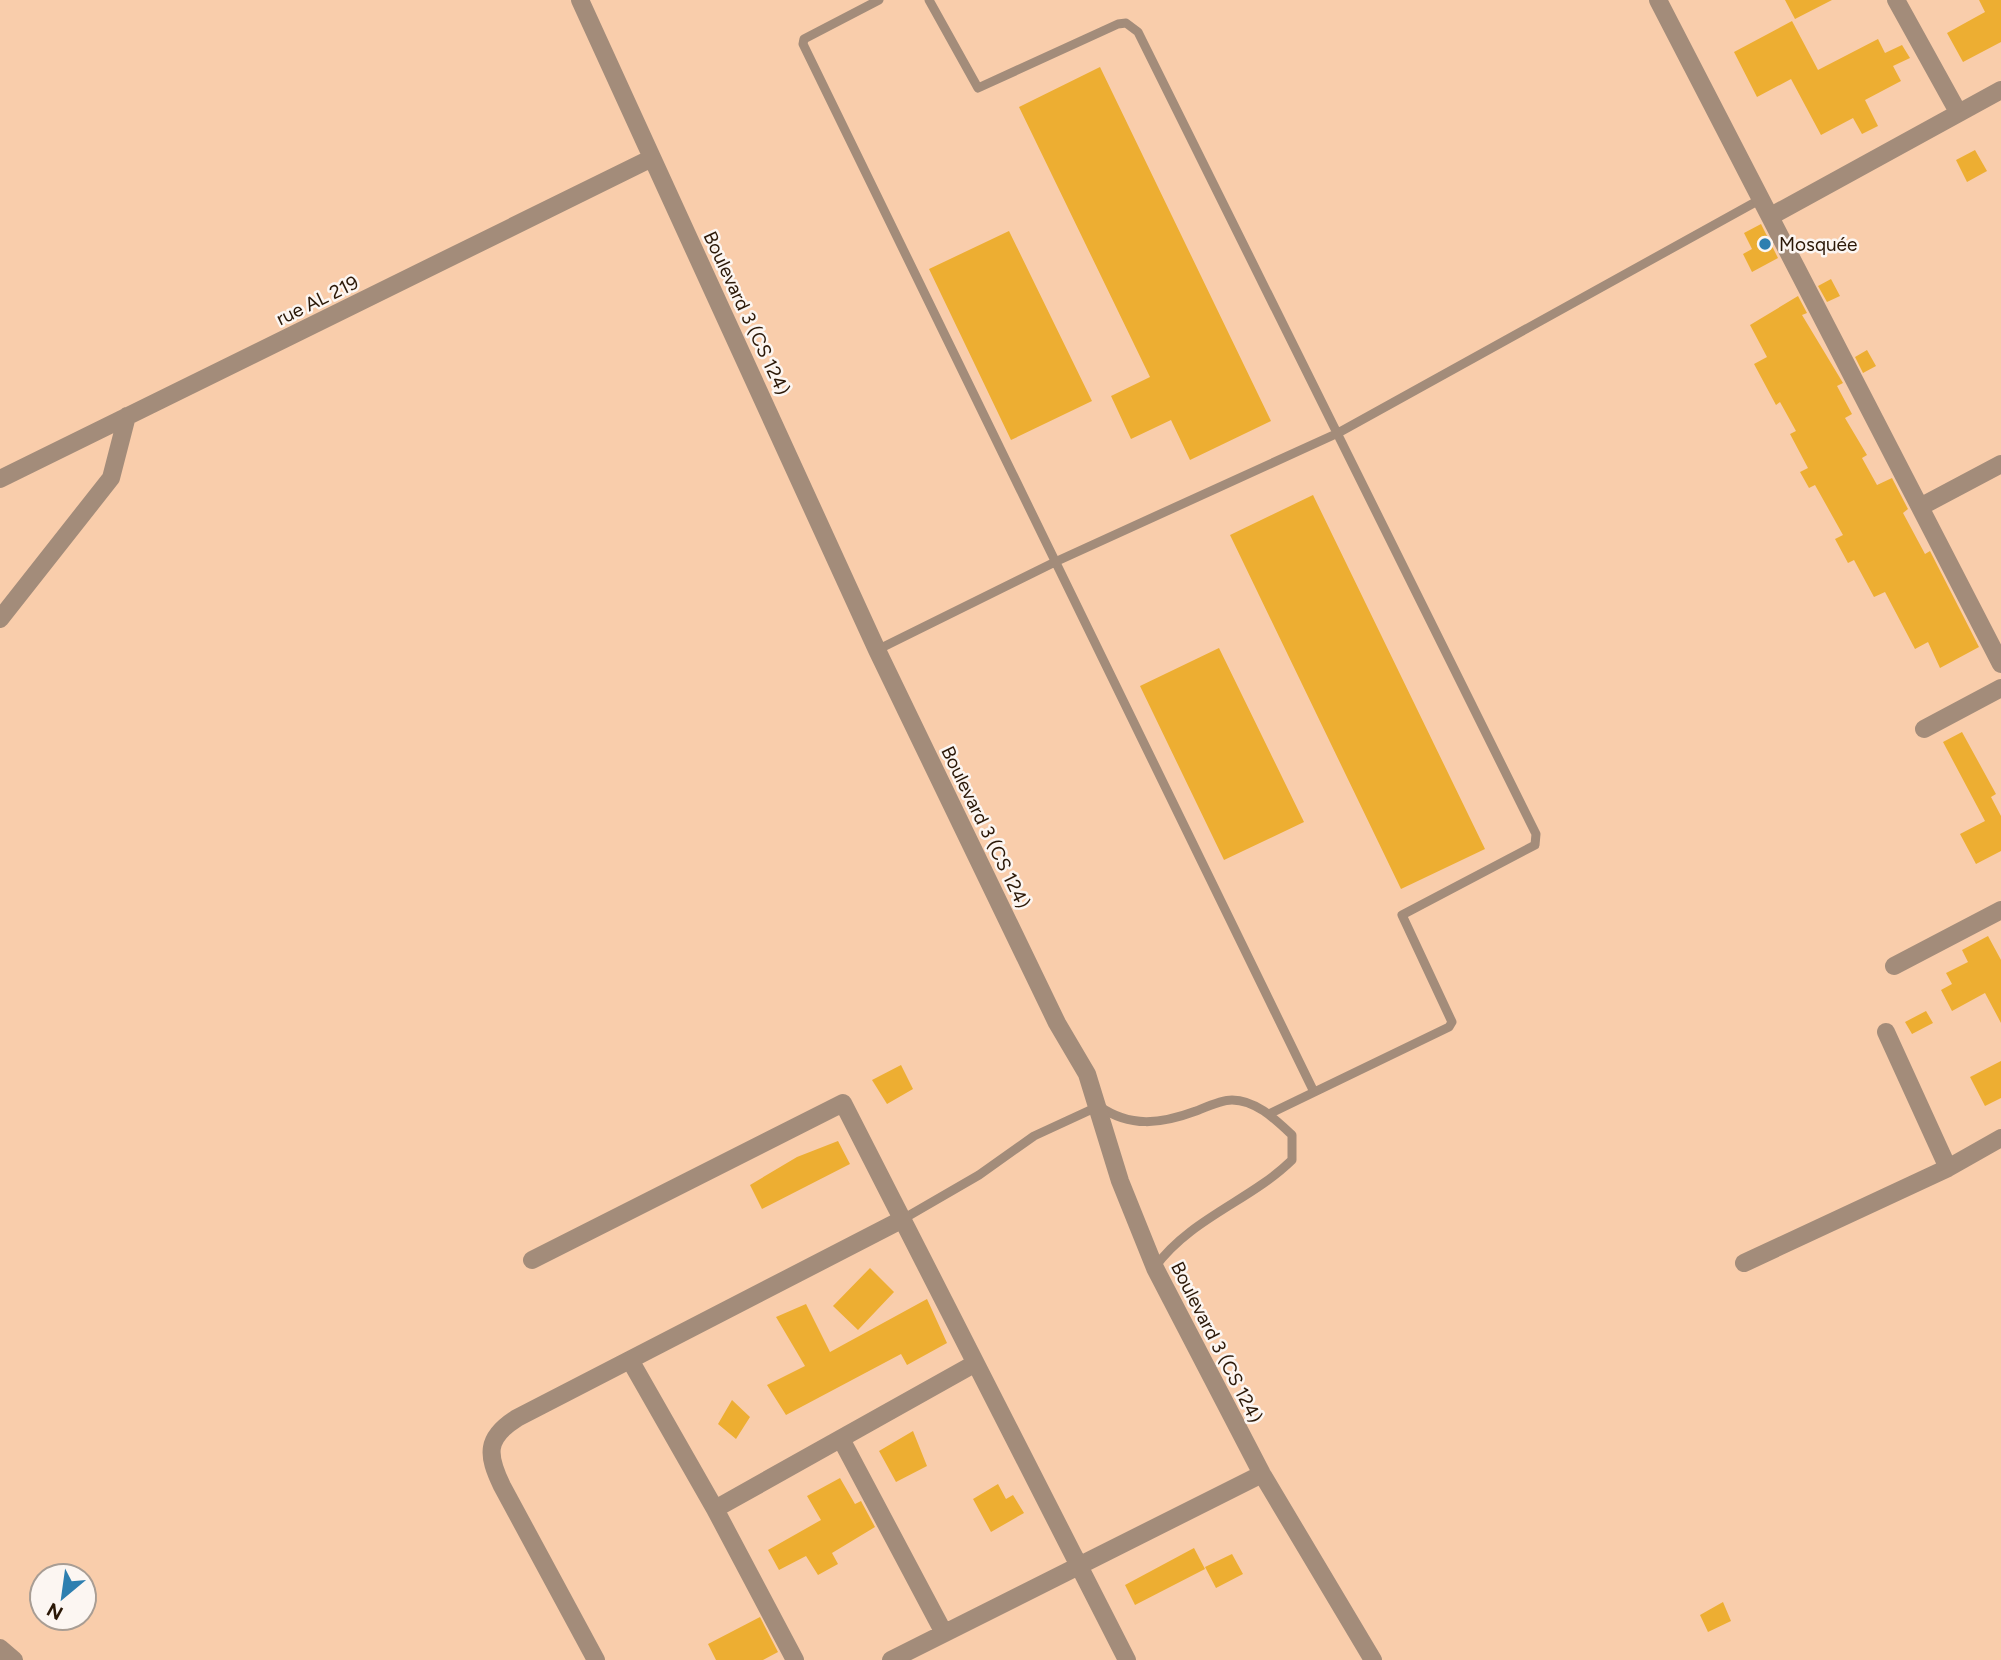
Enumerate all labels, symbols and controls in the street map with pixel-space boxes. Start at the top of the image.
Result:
street label: Boulevard 3 (CS 124) [699,228,795,399]
place label: Mosquée [1779,233,1857,256]
marker: Mosquée [1757,236,1773,252]
street label: rue AL 219 [272,271,362,330]
street label: Boulevard 3 (CS 124) [936,742,1035,912]
street label: Boulevard 3 (CS 124) [1166,1258,1267,1427]
north arrow [28,1562,98,1632]
text: N [43,1598,67,1625]

